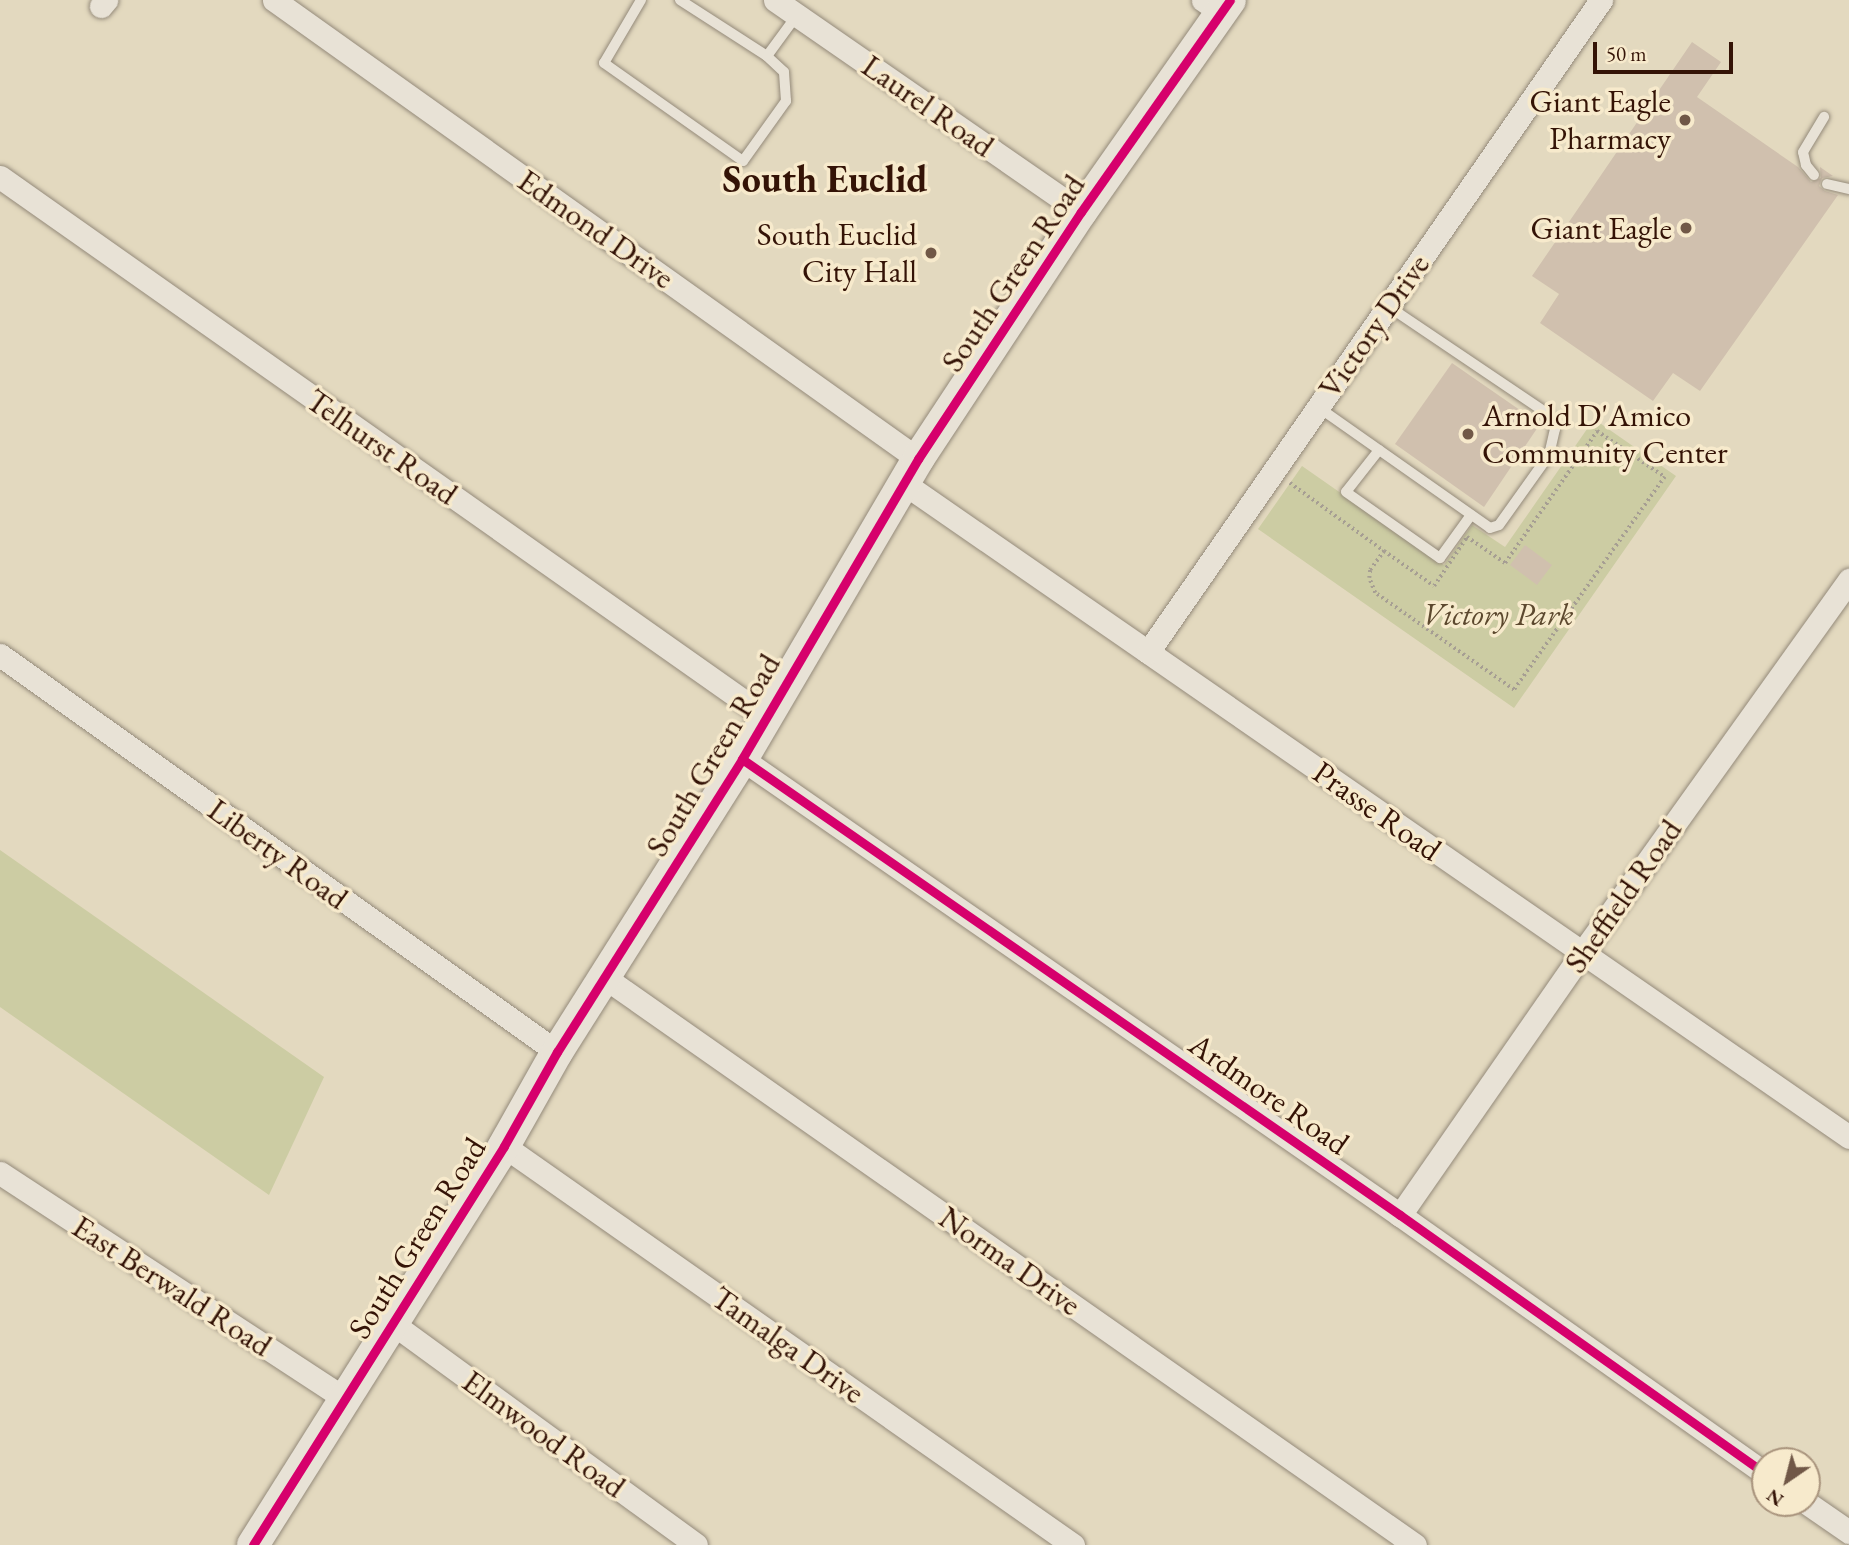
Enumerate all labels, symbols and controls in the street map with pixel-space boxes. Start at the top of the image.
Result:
scale bar [1597,28,1737,72]
text: 50 m [1606,40,1647,67]
street label: Laurel Road [855,47,1001,165]
place label: Giant Eagle Pharmacy [1530,83,1671,158]
marker: Giant Eagle Pharmacy [1677,112,1693,128]
district label: South Euclid [723,156,927,202]
street label: Edmond Drive [510,161,682,297]
street label: South Green Road [933,167,1093,379]
place label: Giant Eagle [1531,209,1672,247]
place label: South Euclid City Hall [757,216,917,291]
marker: Giant Eagle [1678,220,1694,236]
marker: South Euclid City Hall [923,245,939,261]
street label: Victory Drive [1310,247,1438,405]
street label: Telhurst Road [299,381,465,513]
place label: Arnold D'Amico Community Center [1482,397,1728,472]
marker: Arnold D'Amico Community Center [1460,426,1476,442]
park label: Victory Park [1422,595,1574,633]
street label: South Green Road [637,647,789,863]
street label: Prasse Road [1306,753,1448,869]
street label: Liberty Road [201,790,355,918]
street label: Sheffield Road [1556,812,1690,980]
street label: Ardmore Road [1182,1025,1356,1163]
street label: South Green Road [340,1131,494,1345]
street label: Norma Drive [932,1198,1088,1324]
street label: East Berwald Road [65,1207,279,1365]
street label: Tamalga Drive [704,1278,872,1412]
street label: Elmwood Road [455,1362,633,1506]
north arrow [1751,1447,1821,1517]
text: N [1761,1483,1788,1513]

